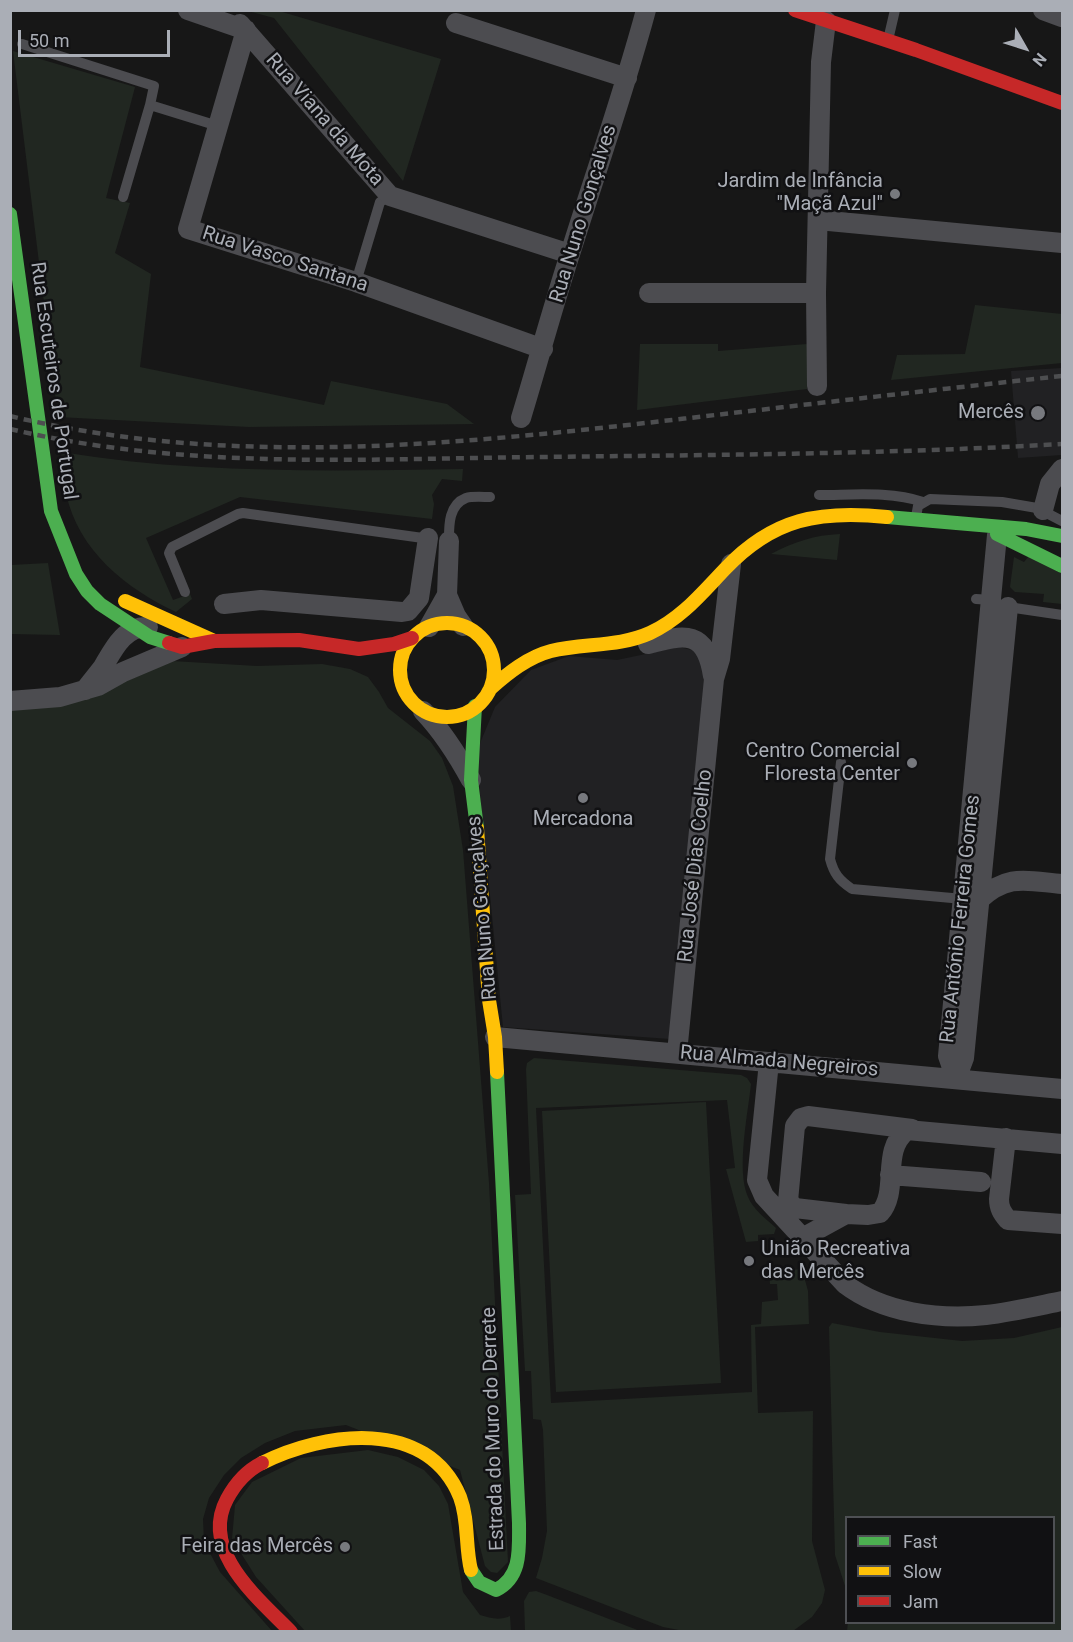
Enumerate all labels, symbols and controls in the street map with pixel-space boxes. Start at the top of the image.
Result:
scale bar [21,18,172,56]
north arrow [995,18,1055,78]
text: 50 m [29,30,69,51]
street label: Rua Viana da Mota [260,49,388,191]
text: N [1028,49,1050,70]
street label: Rua Nuno Gonçalves [546,122,622,306]
place label: Jardim de Infância "Maçã Azul" [717,170,883,217]
marker: Jardim de Infância "Maçã Azul" [888,187,902,201]
street label: Rua Vasco Santana [199,222,371,298]
street label: Rua Escuteiros de Portugal [24,260,82,502]
place label: Mercês [958,401,1024,425]
marker: Mercês [1029,404,1047,422]
place label: Centro Comercial Floresta Center [746,740,900,787]
marker: Centro Comercial Floresta Center [905,756,919,770]
street label: Rua José Dias Coelho [674,768,718,964]
marker: Mercadona [576,791,590,805]
street label: Rua António Ferreira Gomes [936,794,986,1044]
place label: Mercadona [533,808,633,832]
street label: Rua Nuno Gonçalves [463,815,503,1001]
street label: Rua Almada Negreiros [679,1041,879,1083]
place label: União Recreativa das Mercês [761,1238,910,1285]
marker: União Recreativa das Mercês [742,1254,756,1268]
street label: Estrada do Muro do Derrete [478,1307,510,1551]
legend [845,1516,1055,1624]
text: Fast [903,1531,938,1552]
place label: Feira das Mercês [181,1535,333,1559]
marker: Feira das Mercês [338,1540,352,1554]
text: Slow [903,1561,942,1582]
text: Jam [903,1591,939,1612]

